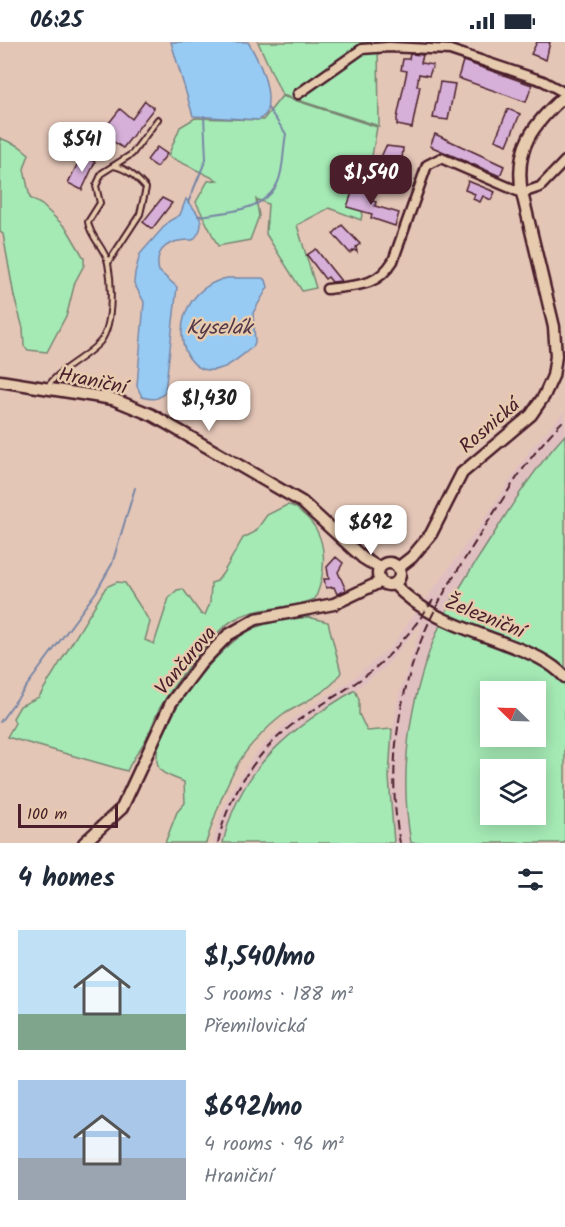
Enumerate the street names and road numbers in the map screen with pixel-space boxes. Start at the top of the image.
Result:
street label: Hraniční [55,359,133,405]
street label: Rosnická [452,390,529,462]
street label: Železniční [439,587,532,650]
street label: Vančurova [148,619,225,703]

